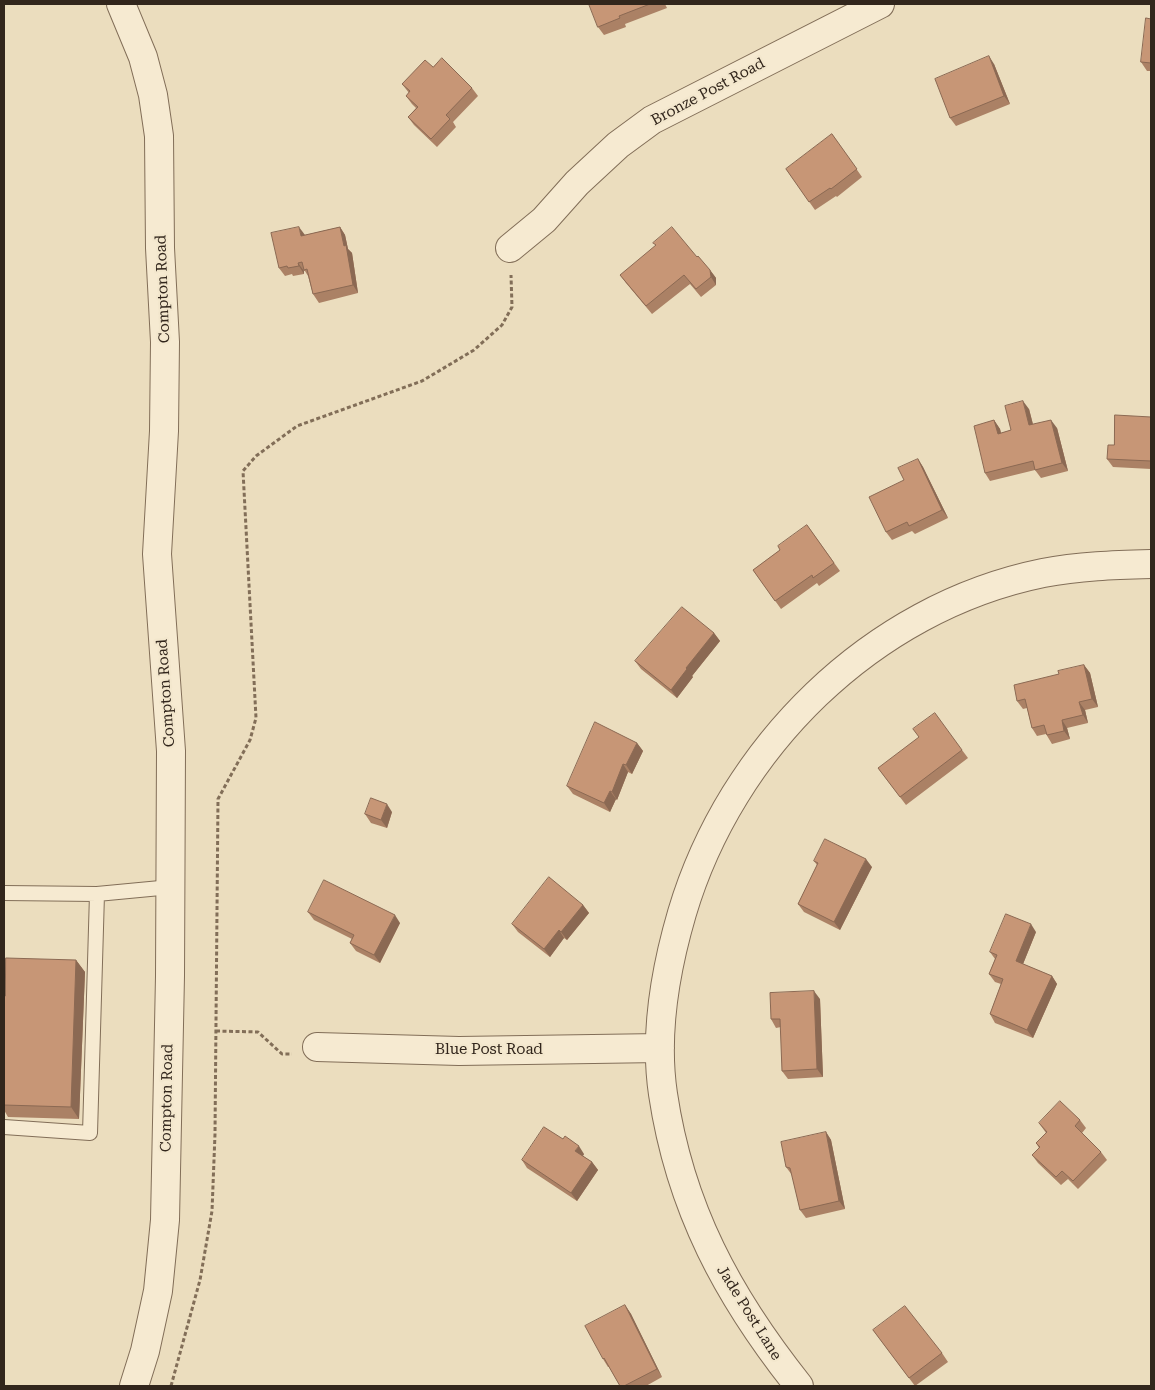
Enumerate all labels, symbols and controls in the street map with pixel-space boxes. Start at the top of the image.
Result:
street label: Bronze Post Road [648,54,768,130]
street label: Compton Road [152,234,174,344]
street label: Compton Road [153,638,179,748]
street label: Blue Post Road [435,1041,543,1059]
street label: Compton Road [157,1044,177,1152]
street label: Jade Post Lane [713,1262,785,1364]

